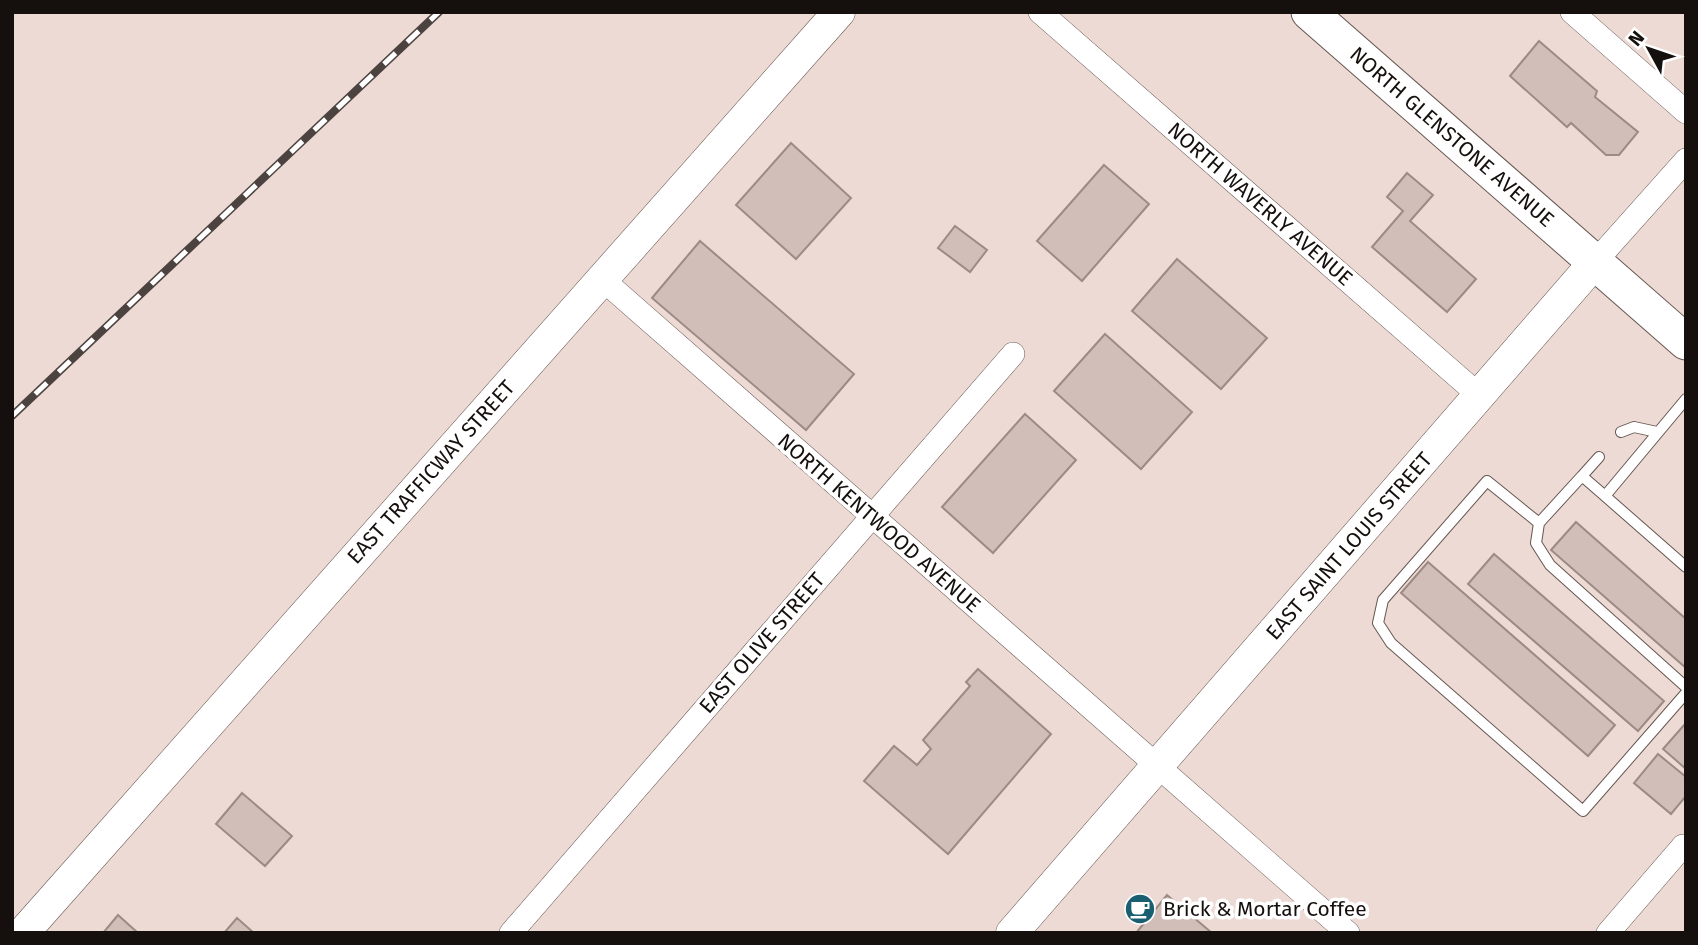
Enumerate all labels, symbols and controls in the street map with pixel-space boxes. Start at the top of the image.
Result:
north arrow [1614,14,1684,84]
text: N [1623,26,1649,51]
street label: NORTH GLENSTONE AVENUE [1345,41,1559,233]
street label: NORTH WAVERLY AVENUE [1162,117,1358,291]
street label: EAST TRAFFICWAY STREET [342,375,520,569]
street label: NORTH KENTWOOD AVENUE [772,428,986,618]
street label: EAST SAINT LOUIS STREET [1260,447,1438,645]
street label: EAST OLIVE STREET [694,567,830,719]
cafe icon: Brick & Mortar Coffee [1123,892,1157,926]
place label: Brick & Mortar Coffee [1163,896,1367,922]

